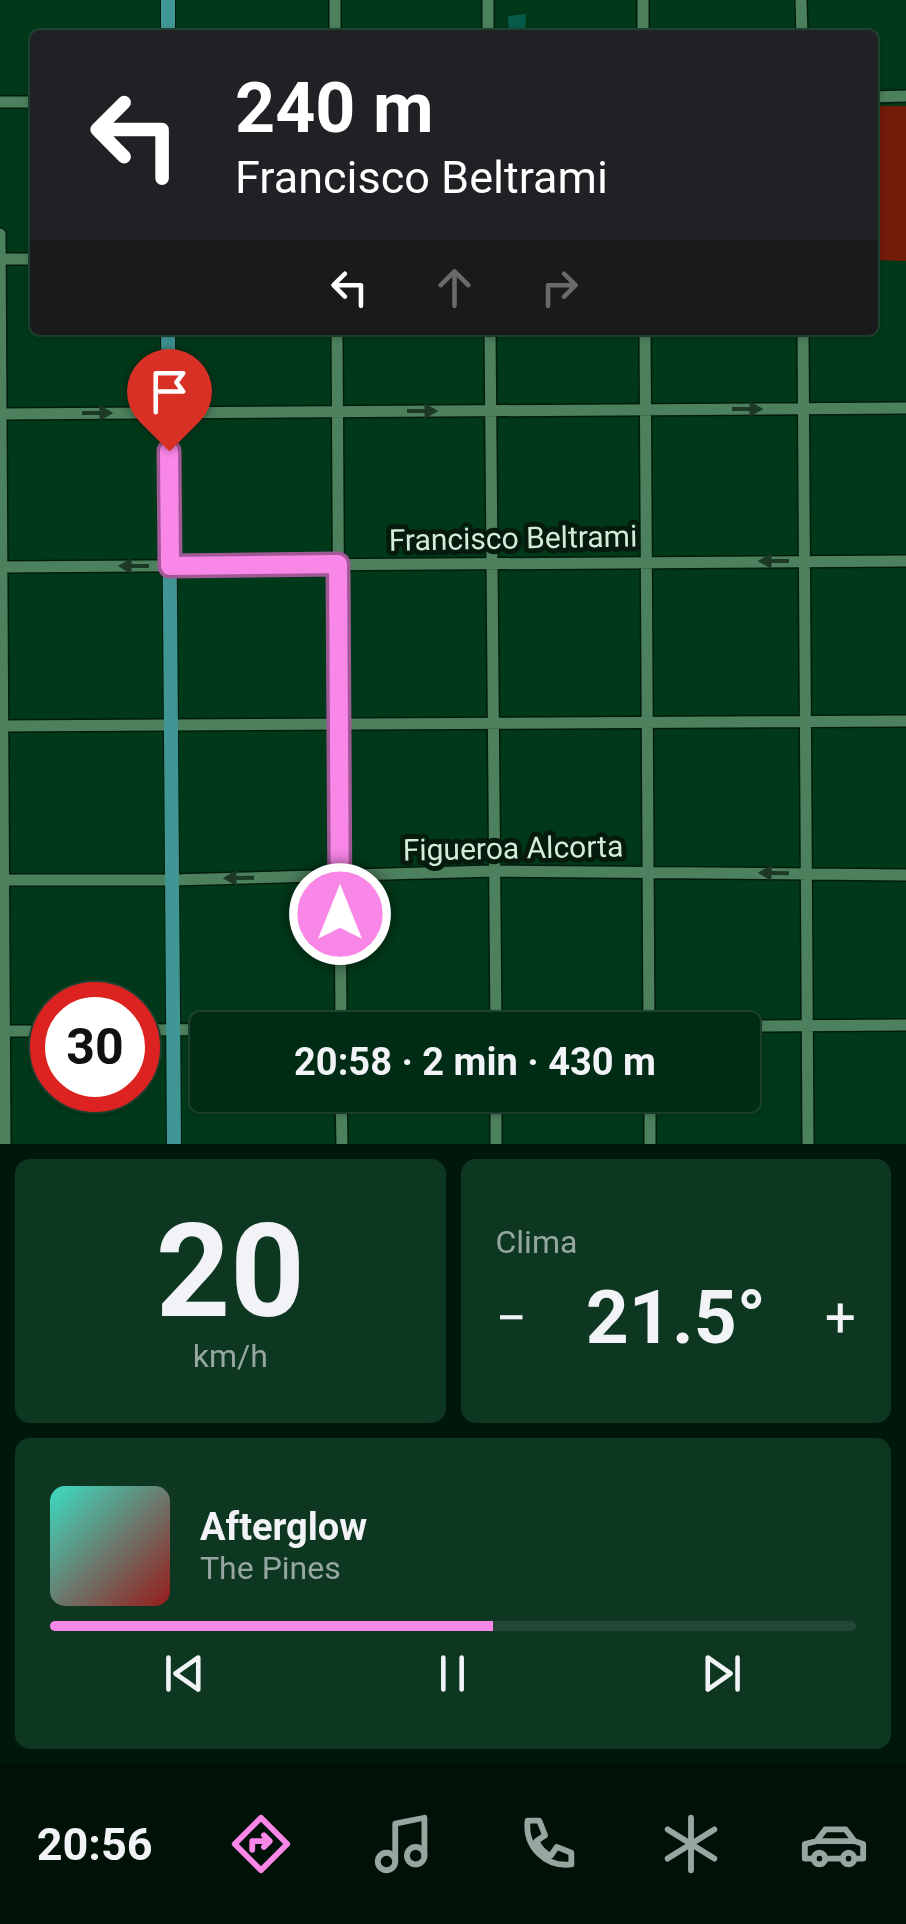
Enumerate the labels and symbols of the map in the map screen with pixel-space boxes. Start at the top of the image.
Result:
pin [127,349,212,452]
one-way arrow [732,401,764,417]
one-way arrow [407,403,439,419]
one-way arrow [82,405,114,421]
street label: Francisco Beltrami [388,518,638,558]
one-way arrow [757,553,789,569]
one-way arrow [117,558,149,574]
street label: Figueroa Alcorta [402,829,624,867]
position arrow [288,862,392,966]
one-way arrow [757,865,789,881]
one-way arrow [222,871,254,887]
speed limit sign: 30 [30,982,160,1112]

